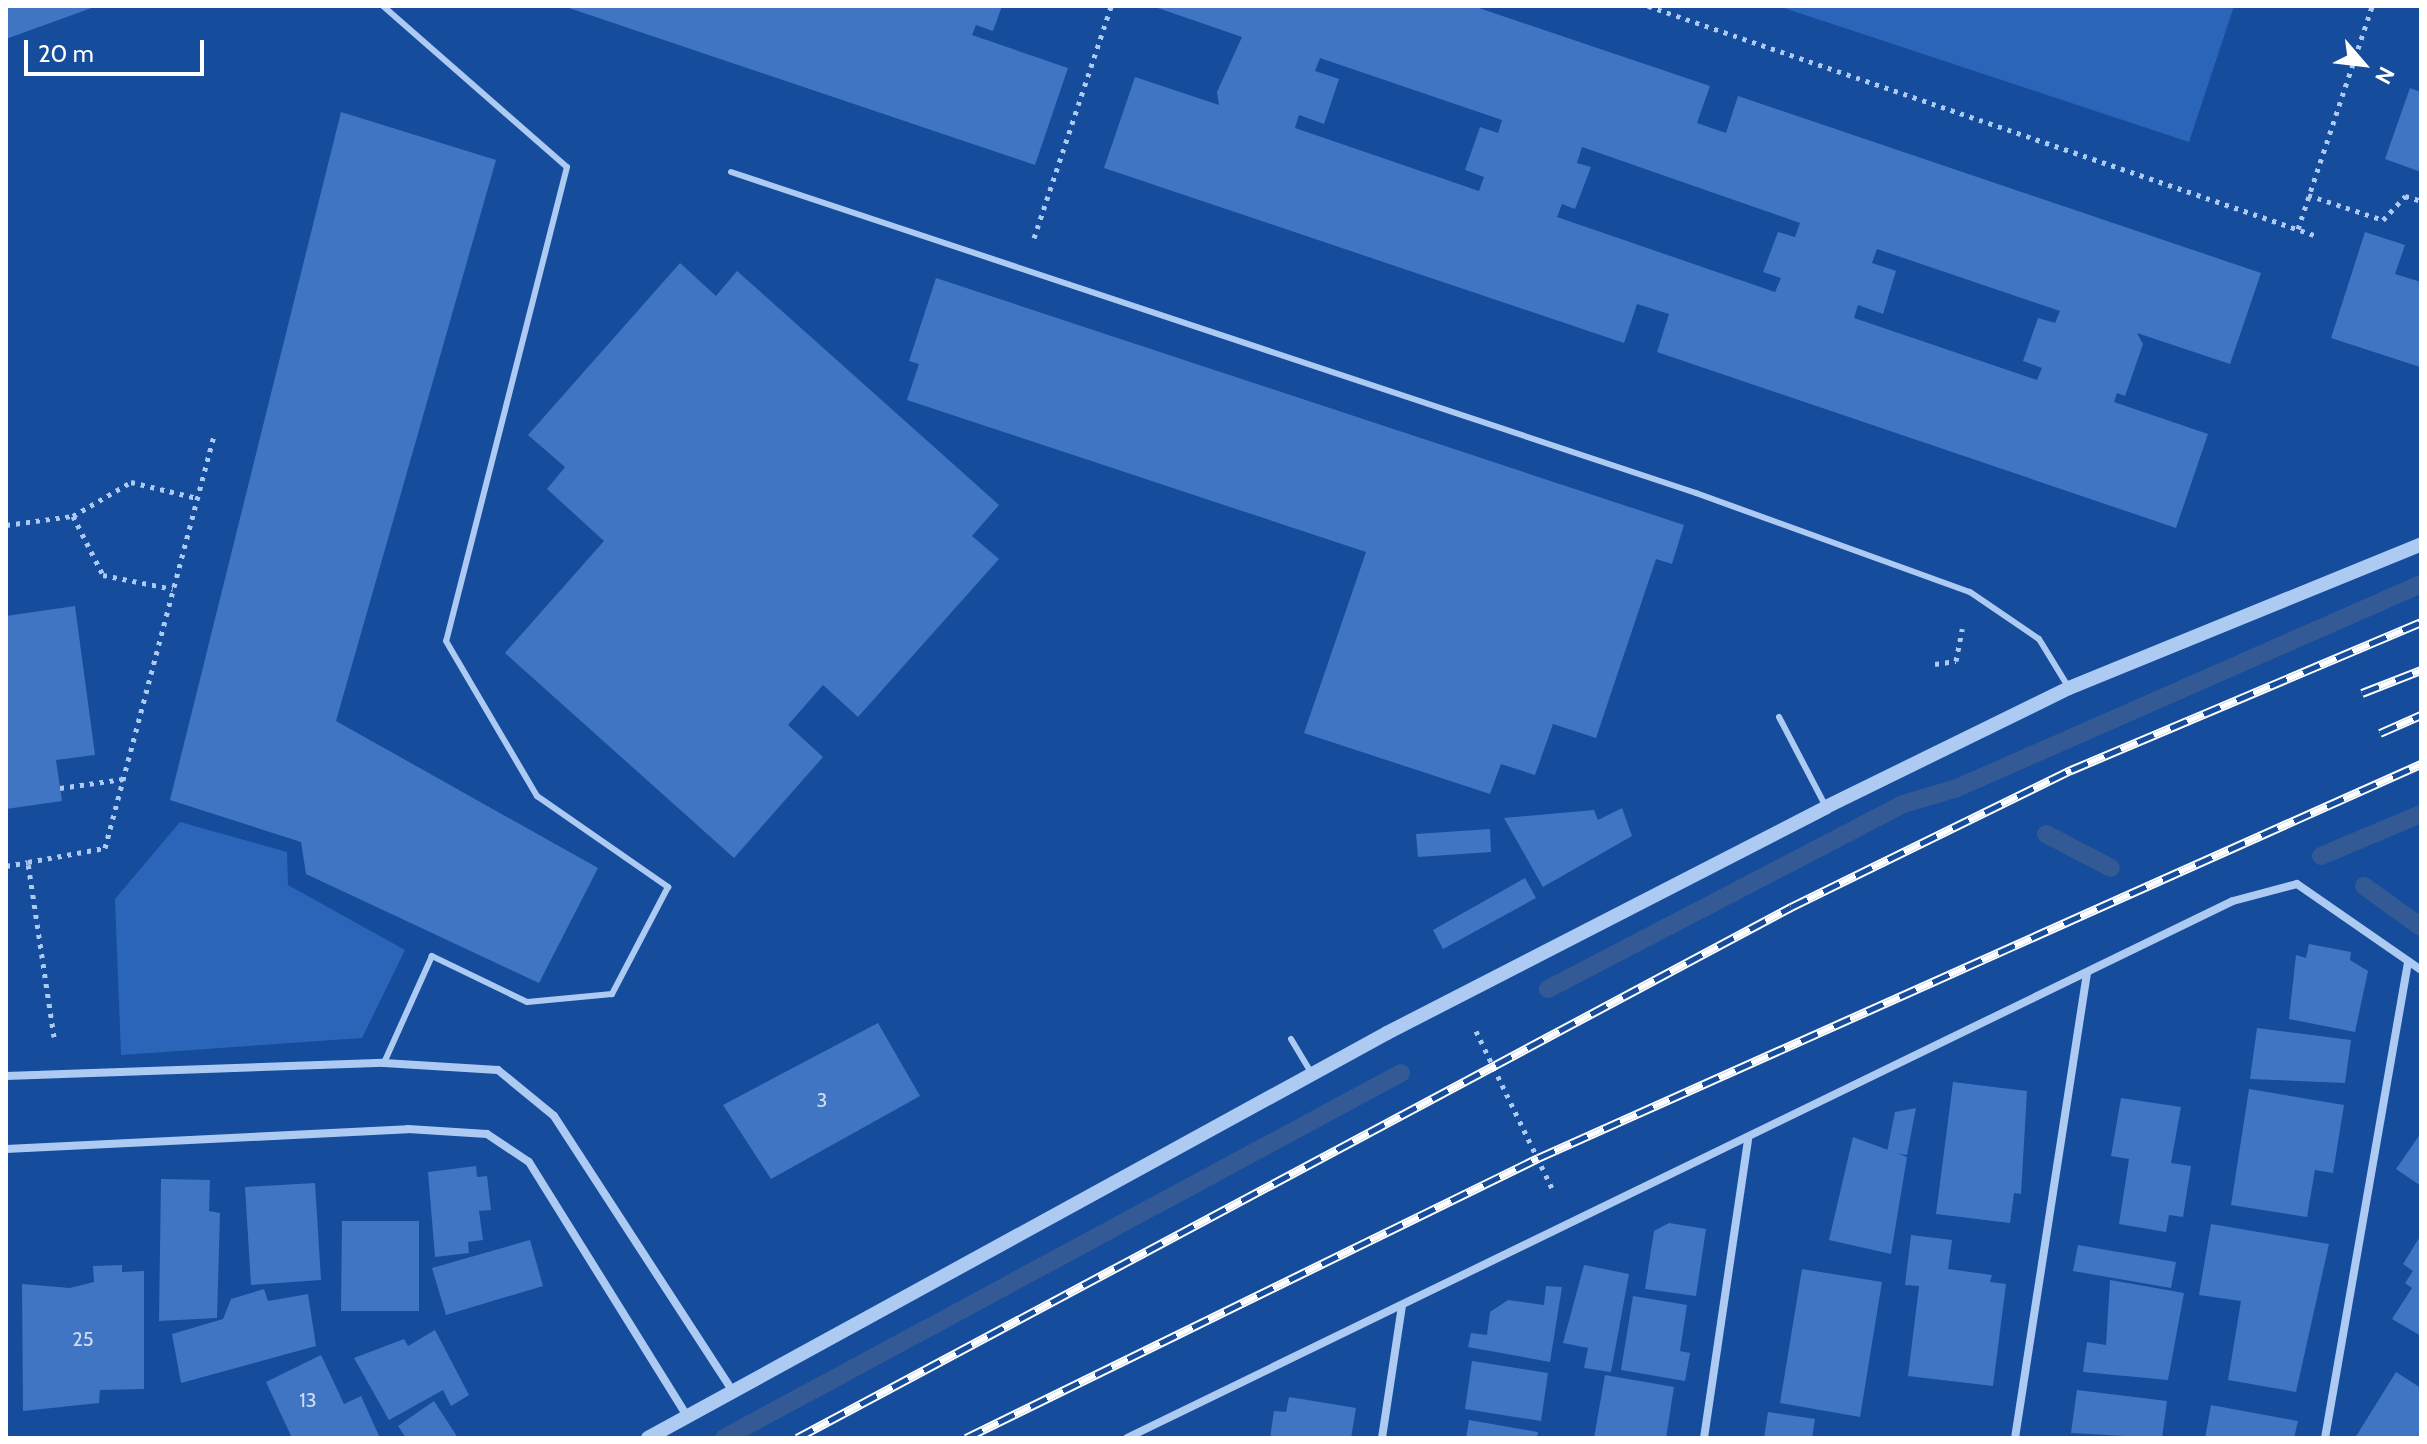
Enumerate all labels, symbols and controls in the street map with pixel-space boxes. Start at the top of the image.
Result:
scale bar [28,24,208,74]
north arrow [2323,24,2403,104]
text: 20 m [38,39,94,68]
text: N [2369,62,2400,89]
house number: 3 [817,1088,827,1112]
house number: 25 [72,1327,94,1351]
house number: 13 [299,1388,317,1412]

